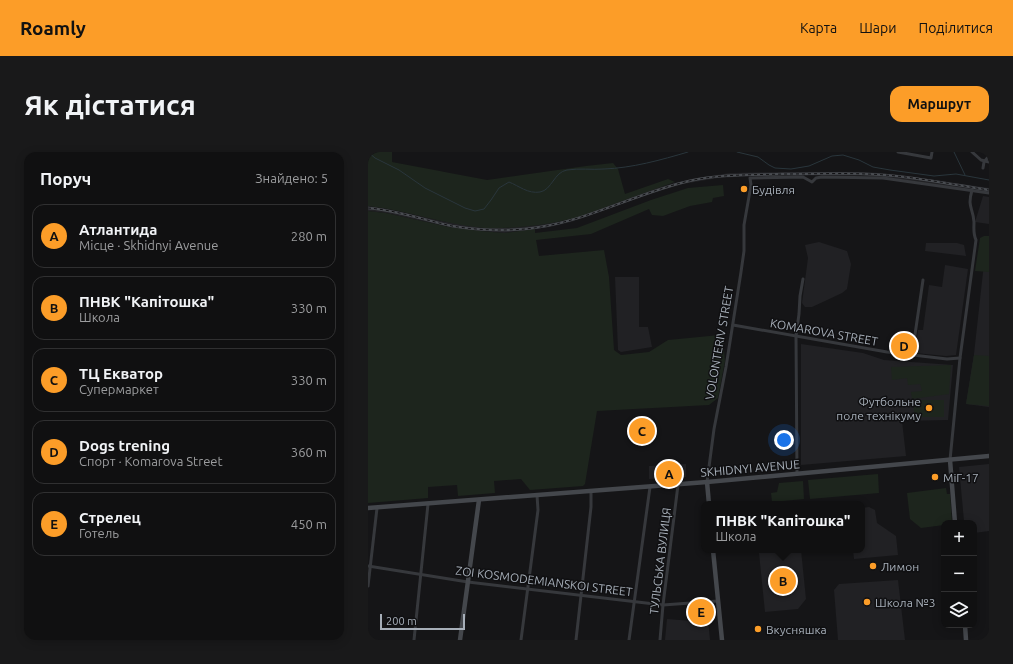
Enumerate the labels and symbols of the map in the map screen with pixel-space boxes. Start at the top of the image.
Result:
place label: Будівля [752,183,795,196]
marker: Будівля [739,184,749,194]
street label: VOLONTERIV STREET [703,285,735,401]
street label: KOMAROVA STREET [769,316,879,348]
pin: D [891,331,917,361]
place label: Футбольне поле технікуму [836,395,921,422]
marker: Футбольне поле технікуму [924,403,934,413]
pin: C [629,416,655,446]
your location [774,430,794,450]
street label: SKHIDNYI AVENUE [700,457,801,479]
pin: A [656,459,682,489]
place label: МіГ-17 [943,471,979,484]
marker: МіГ-17 [930,472,940,482]
street label: ТУЛЬСЬКА ВУЛИЦЯ [647,507,673,615]
place label: Лимон [881,560,919,573]
marker: Лимон [868,561,878,571]
street label: ZOI KOSMODEMIANSKOI STREET [455,564,633,598]
pin: B [770,566,796,596]
place label: Школа №3 [875,596,936,609]
pin: E [688,597,714,627]
marker: Школа №3 [862,597,872,607]
scale bar [380,612,465,631]
place label: Вкусняшка [766,623,827,636]
marker: Вкусняшка [753,624,763,634]

